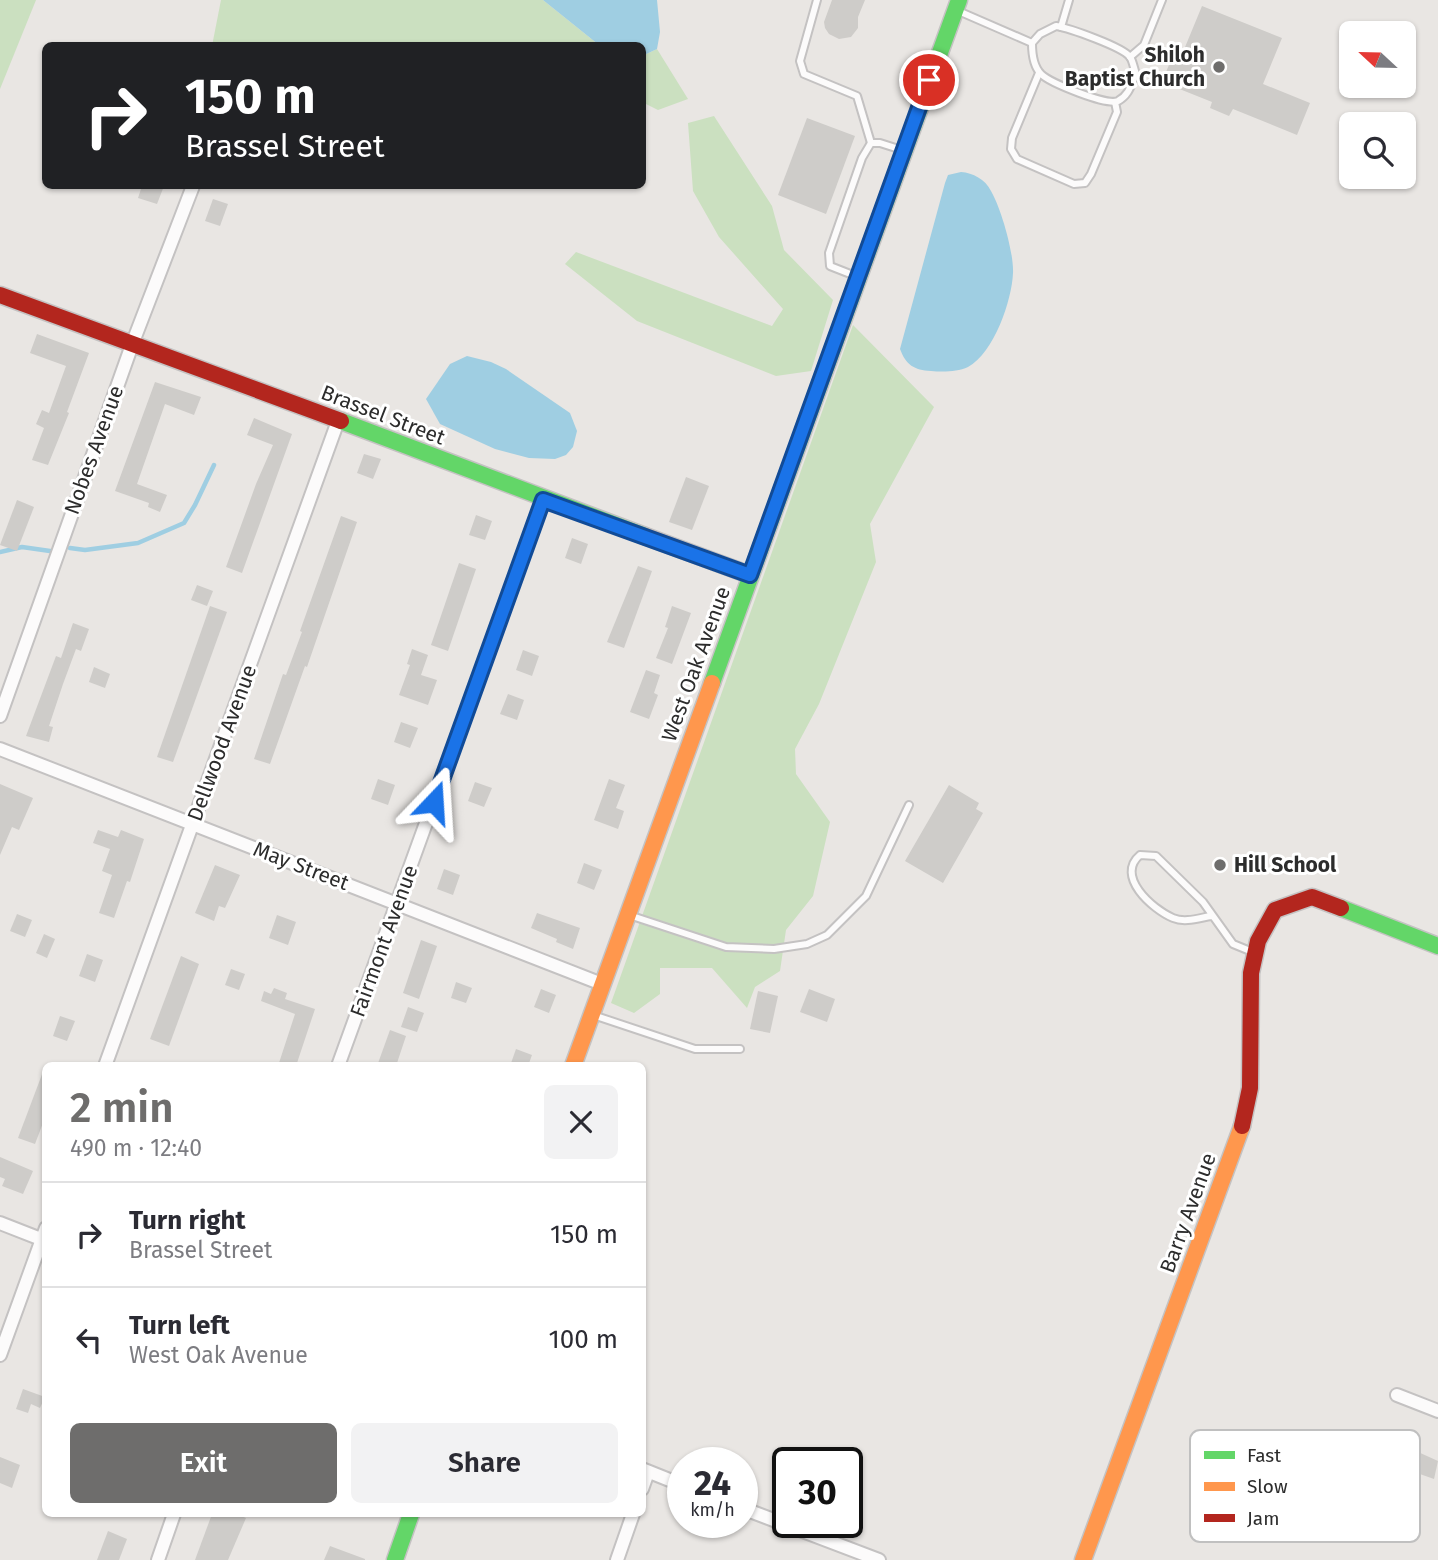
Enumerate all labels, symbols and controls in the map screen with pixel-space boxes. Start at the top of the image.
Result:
north arrow [1339,21,1416,98]
map controls [1339,21,1416,189]
place label: Shiloh Baptist Church [1065,42,1205,92]
pin [899,50,959,110]
marker: Shiloh Baptist Church [1211,59,1227,75]
icon: arrive [910,61,948,99]
text: 150 m [185,67,316,126]
icon: right [70,70,161,161]
button: search [1339,112,1416,189]
text: Brassel Street [185,127,384,165]
street label: Brassel Street [317,379,449,451]
street label: Nobes Avenue [59,382,129,518]
street label: West Oak Avenue [656,583,736,745]
street label: Dellwood Avenue [182,661,262,825]
position arrow [397,765,471,839]
street label: May Street [250,836,353,896]
place label: Hill School [1234,852,1337,878]
marker: Hill School [1212,857,1228,873]
street label: Fairmont Avenue [344,861,424,1021]
text: 2 min [70,1083,174,1133]
button: close [544,1085,618,1159]
text: 490 m · 12:40 [70,1134,202,1162]
street label: Barry Avenue [1154,1149,1222,1277]
text: Turn right [129,1205,246,1236]
icon: right [70,1216,108,1254]
text: 150 m [550,1219,618,1250]
text: Brassel Street [129,1236,272,1264]
text: Turn left [129,1310,230,1341]
icon: left [70,1321,108,1359]
text: 100 m [549,1324,618,1355]
text: West Oak Avenue [129,1341,308,1369]
button: Exit [70,1423,337,1503]
button: Share [351,1423,618,1503]
legend [1190,1430,1420,1542]
text: Fast [1247,1444,1281,1467]
speed limit sign: 30 [772,1447,863,1538]
text: 24 [694,1462,731,1504]
text: Slow [1247,1475,1288,1498]
text: km/h [690,1499,735,1521]
text: Jam [1247,1507,1279,1530]

